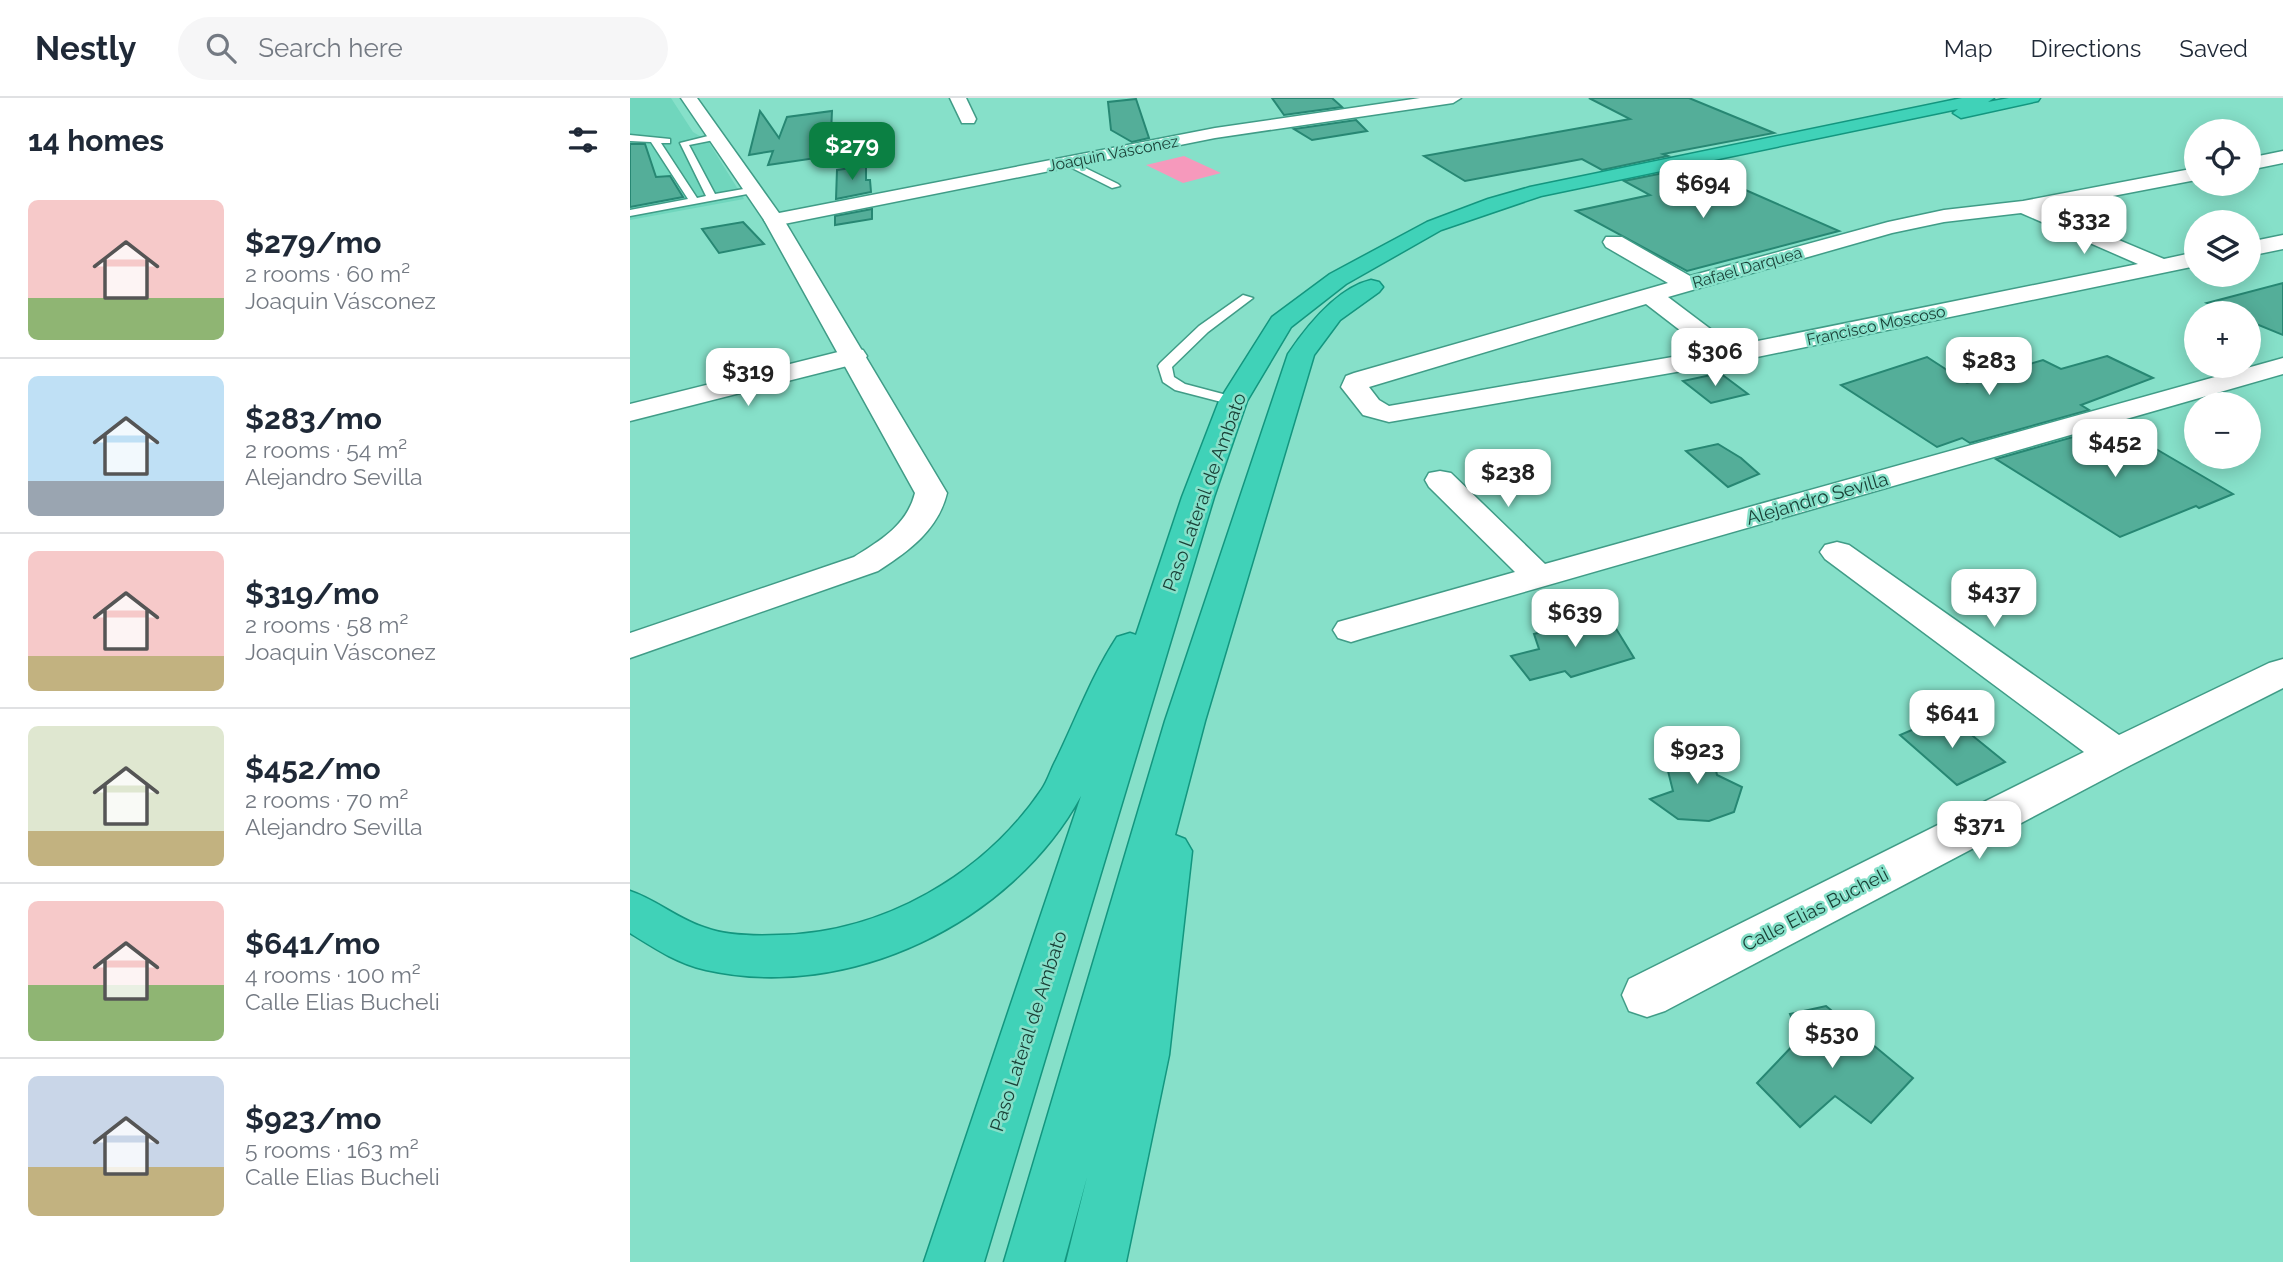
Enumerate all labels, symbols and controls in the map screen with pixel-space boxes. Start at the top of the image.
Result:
search box [178,17,668,80]
text: Nestly [35,29,136,68]
icon: search [202,29,240,67]
text: Search here [258,33,403,63]
text: Map [1944,34,1993,63]
text: Directions [2031,34,2141,63]
text: Saved [2179,34,2248,63]
map controls [2184,119,2261,469]
button: locate [2184,119,2261,196]
icon: filters [564,121,602,159]
pin: $279 [811,122,893,182]
text: 14 homes [28,123,164,158]
text: $279 [825,131,879,158]
street label: Joaquin Vásconez [1046,131,1180,175]
pin: $694 [1662,160,1744,220]
text: $694 [1675,169,1731,196]
pin: $332 [2043,197,2125,256]
text: $332 [2057,205,2111,232]
button: layers [2184,210,2261,287]
text: $279/mo [245,225,382,260]
icon: home [84,228,168,312]
street label: Rafael Darquea [1690,243,1804,292]
text: 2 rooms · 60 m² [245,260,410,287]
text: Joaquin Vásconez [245,287,436,314]
street label: Francisco Moscoso [1805,301,1947,349]
button: + [2184,301,2261,378]
pin: $306 [1674,328,1756,388]
text: $306 [1687,337,1743,364]
pin: $283 [1948,338,2030,397]
text: $283 [1962,346,2016,373]
pin: $319 [707,348,789,408]
text: $319 [722,357,774,384]
street label: Paso Lateral de Ambato [1158,390,1250,594]
button: − [2184,392,2261,469]
text: $283/mo [245,401,382,436]
icon: home [84,404,168,488]
pin: $452 [2074,420,2156,479]
text: $452 [2088,428,2142,455]
text: 2 rooms · 54 m² [245,436,407,463]
pin: $238 [1467,450,1549,509]
text: $238 [1481,458,1535,485]
text: Alejandro Sevilla [245,463,422,490]
street label: Alejandro Sevilla [1744,467,1890,529]
pin: $437 [1953,570,2035,629]
text: $319/mo [245,576,379,611]
text: $437 [1967,578,2021,605]
icon: home [84,579,168,663]
pin: $639 [1534,589,1616,649]
text: $639 [1548,598,1602,625]
text: 2 rooms · 58 m² [245,611,408,638]
text: Joaquin Vásconez [245,638,436,665]
pin: $641 [1911,690,1993,750]
text: $641 [1925,699,1979,726]
pin: $923 [1656,726,1738,786]
text: $923 [1670,735,1724,762]
text: $452/mo [245,751,381,786]
icon: home [84,754,168,838]
text: 2 rooms · 70 m² [245,786,408,813]
pin: $371 [1938,802,2020,861]
text: $371 [1953,810,2005,837]
text: Alejandro Sevilla [245,813,422,840]
street label: Calle Elias Bucheli [1738,863,1892,955]
text: $641/mo [245,926,380,961]
street label: Paso Lateral de Ambato [985,928,1071,1134]
icon: home [84,929,168,1013]
text: 4 rooms · 100 m² [245,961,421,988]
text: Calle Elias Bucheli [245,988,440,1015]
pin: $530 [1791,1010,1873,1070]
text: $530 [1805,1019,1859,1046]
text: $923/mo [245,1101,381,1136]
icon: home [84,1104,168,1188]
text: 5 rooms · 163 m² [245,1136,419,1163]
text: Calle Elias Bucheli [245,1163,440,1190]

